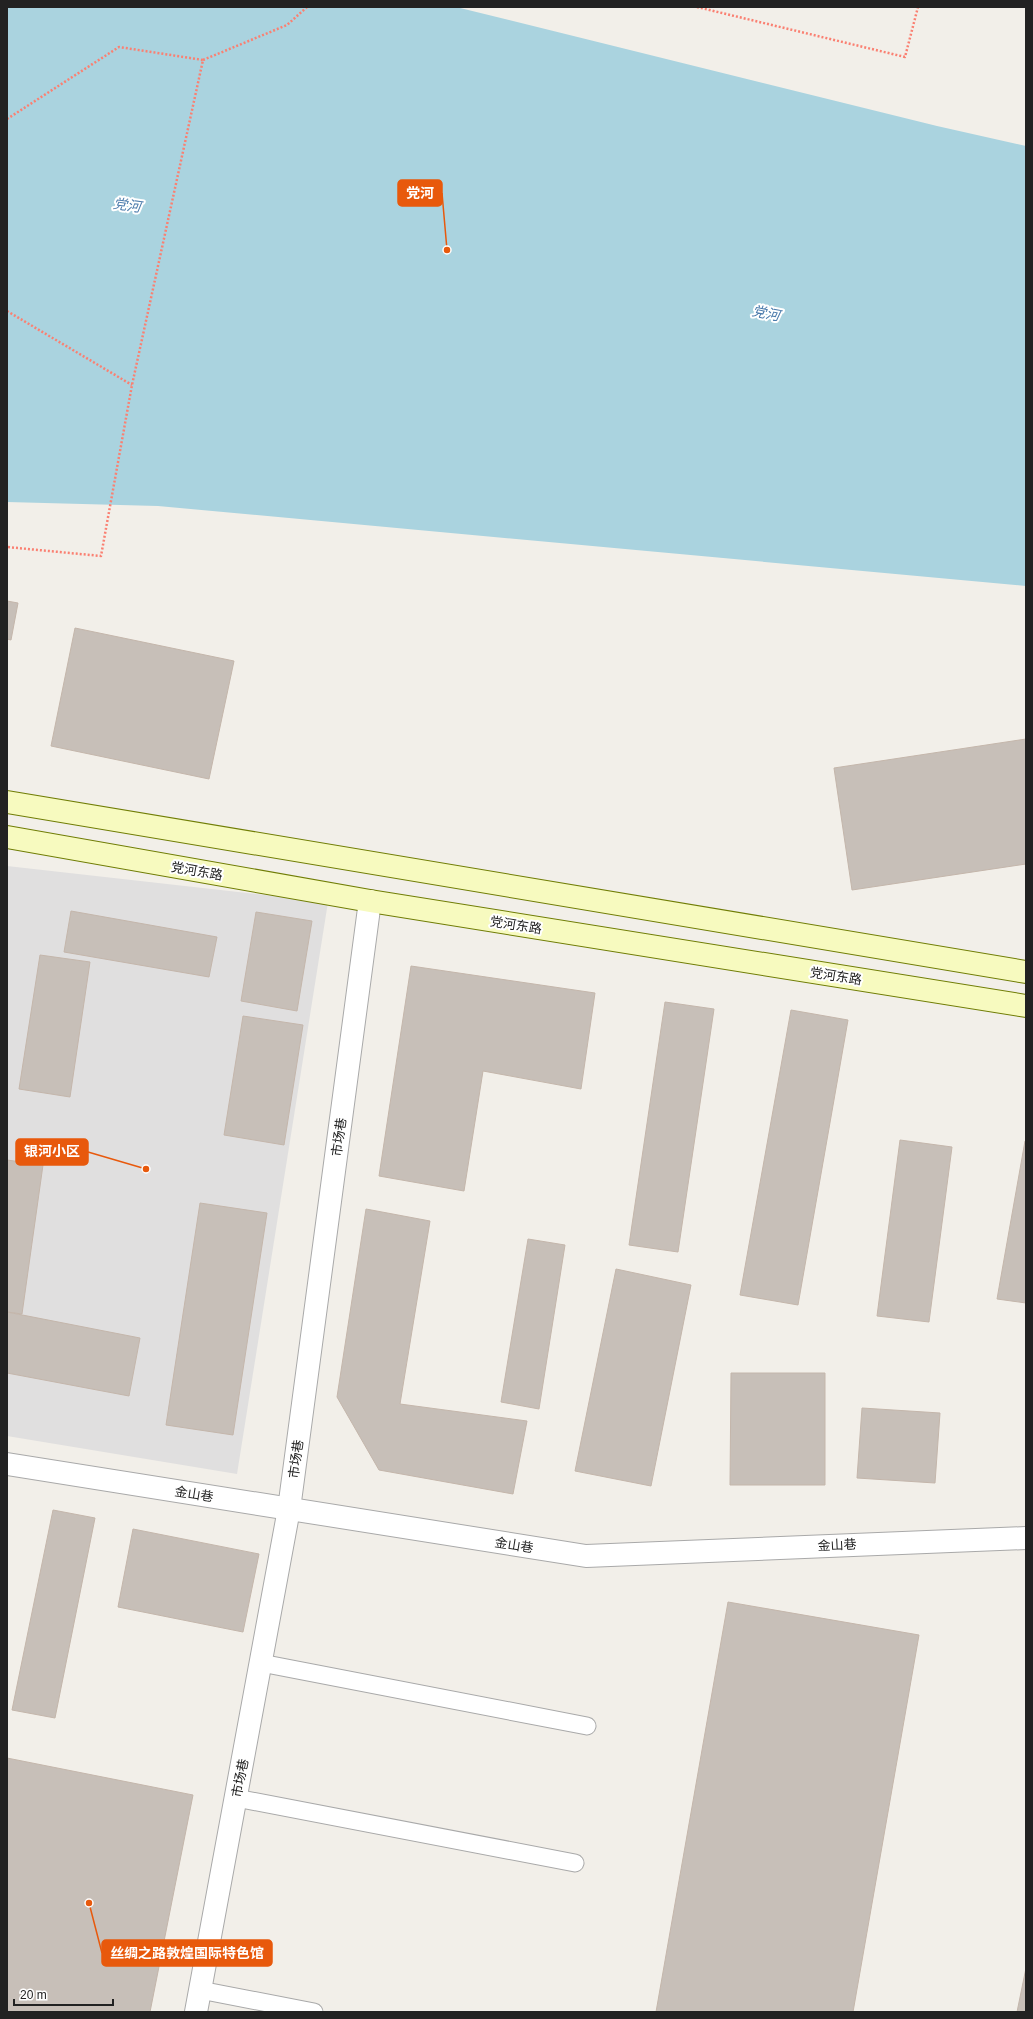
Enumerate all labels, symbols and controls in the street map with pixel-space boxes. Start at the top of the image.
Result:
callout: 党河 [398,180,442,206]
text: 党河 [406,185,434,201]
water label: 党河 [112,195,145,215]
water label: 党河 [751,302,784,324]
street label: 党河东路 [170,859,224,883]
street label: 党河东路 [489,914,543,936]
street label: 党河东路 [809,965,863,987]
street label: 市场巷 [329,1117,349,1157]
callout: 银河小区 [16,1139,88,1165]
text: 银河小区 [24,1143,80,1159]
street label: 市场巷 [286,1439,306,1479]
street label: 金山巷 [174,1484,214,1504]
street label: 金山巷 [494,1535,534,1555]
street label: 金山巷 [817,1536,857,1554]
street label: 市场巷 [229,1757,251,1799]
callout: 丝绸之路敦煌国际特色馆 [102,1940,272,1966]
text: 丝绸之路敦煌国际特色馆 [110,1945,264,1961]
scale bar [14,1981,113,2007]
text: 20 m [20,1988,47,2002]

